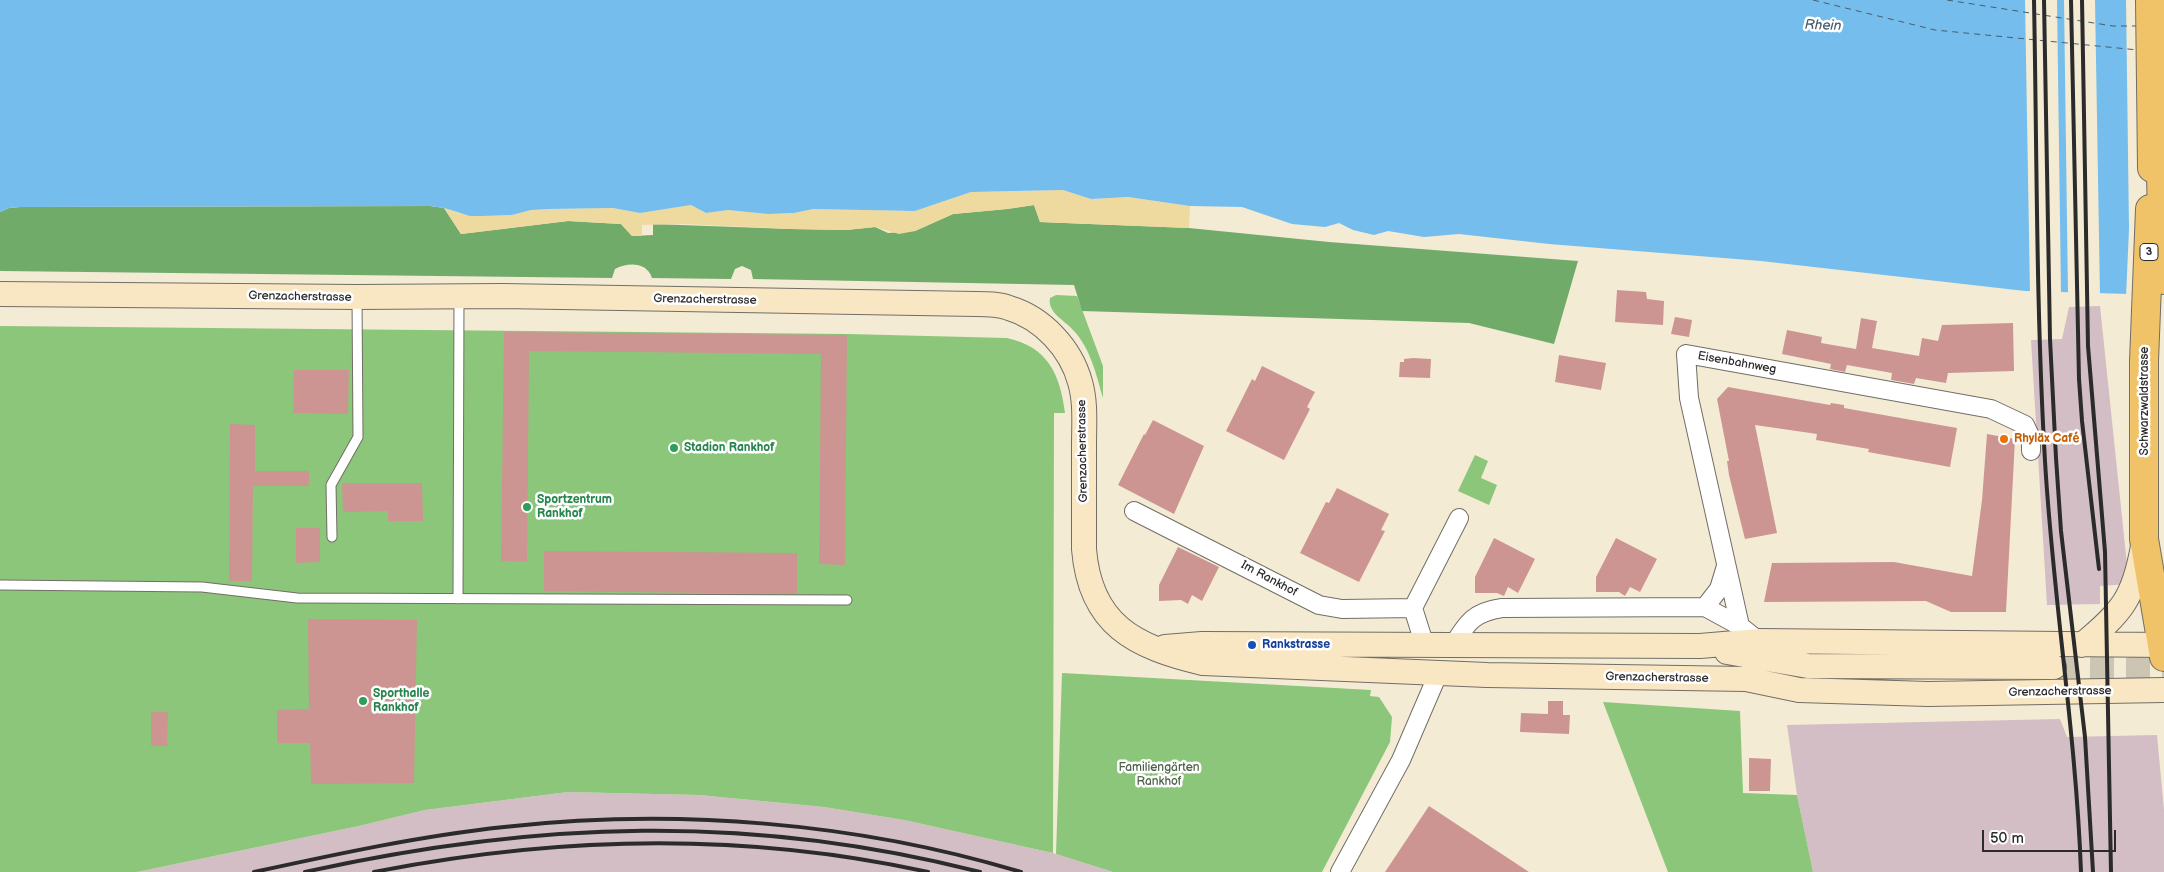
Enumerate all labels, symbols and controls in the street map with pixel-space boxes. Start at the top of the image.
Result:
water label: Rhein [1804,17,1842,35]
road number: 3 [2140,243,2158,260]
street label: Grenzacherstrasse [248,289,352,305]
street label: Grenzacherstrasse [653,292,757,308]
street label: Schwarzwaldstrasse [2138,347,2152,455]
street label: Eisenbahnweg [1697,349,1777,377]
street label: Grenzacherstrasse [1075,399,1091,503]
place label: Rhyläx Café [2014,432,2079,446]
marker: Rhyläx Café [1998,433,2010,445]
place label: Stadion Rankhof [684,441,775,455]
marker: Stadion Rankhof [668,442,680,454]
place label: Sportzentrum Rankhof [537,493,612,521]
marker: Sportzentrum Rankhof [521,501,533,513]
street label: Im Rankhof [1238,558,1300,600]
place label: Rankstrasse [1262,638,1330,652]
marker: Rankstrasse [1246,639,1258,651]
street label: Grenzacherstrasse [1605,670,1709,686]
street label: Grenzacherstrasse [2008,684,2112,700]
place label: Sporthalle Rankhof [373,687,429,715]
marker: Sporthalle Rankhof [357,695,369,707]
park label: Familiengärten Rankhof [1118,761,1200,789]
scale bar [1984,820,2118,852]
text: 50 m [1990,829,2024,848]

